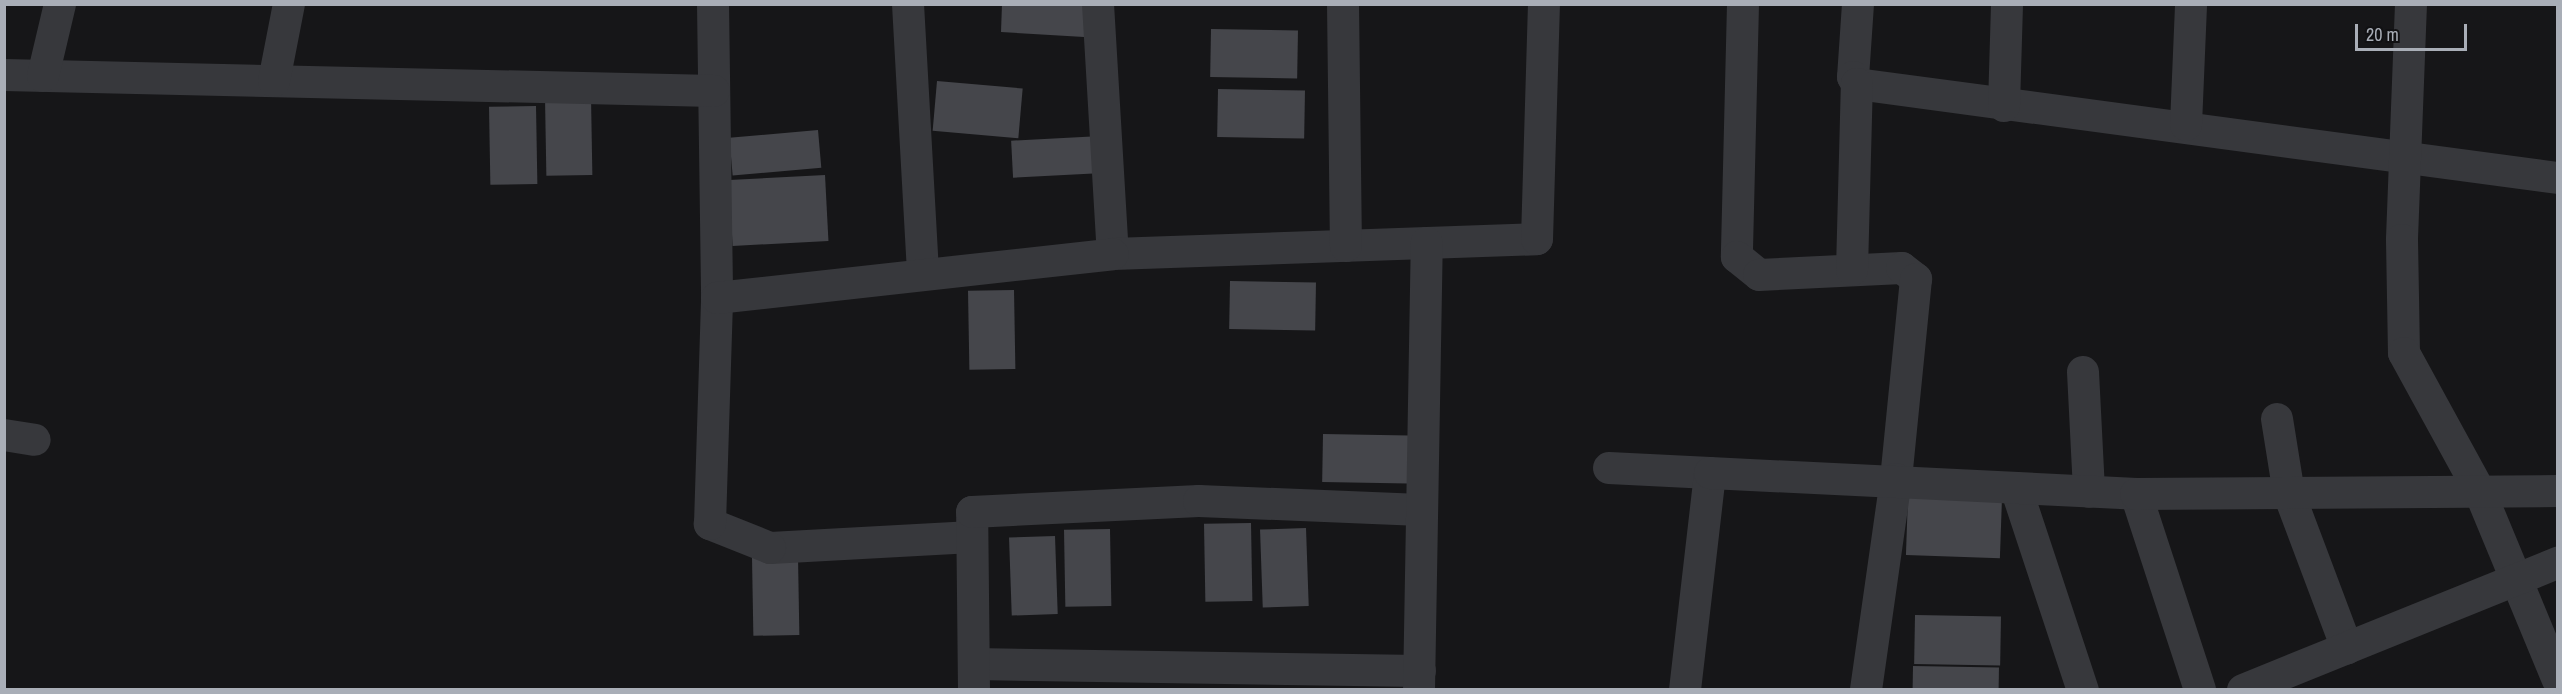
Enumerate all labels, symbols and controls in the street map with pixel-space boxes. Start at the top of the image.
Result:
scale bar [2358,12,2470,50]
text: 20 m [2366,22,2399,47]

